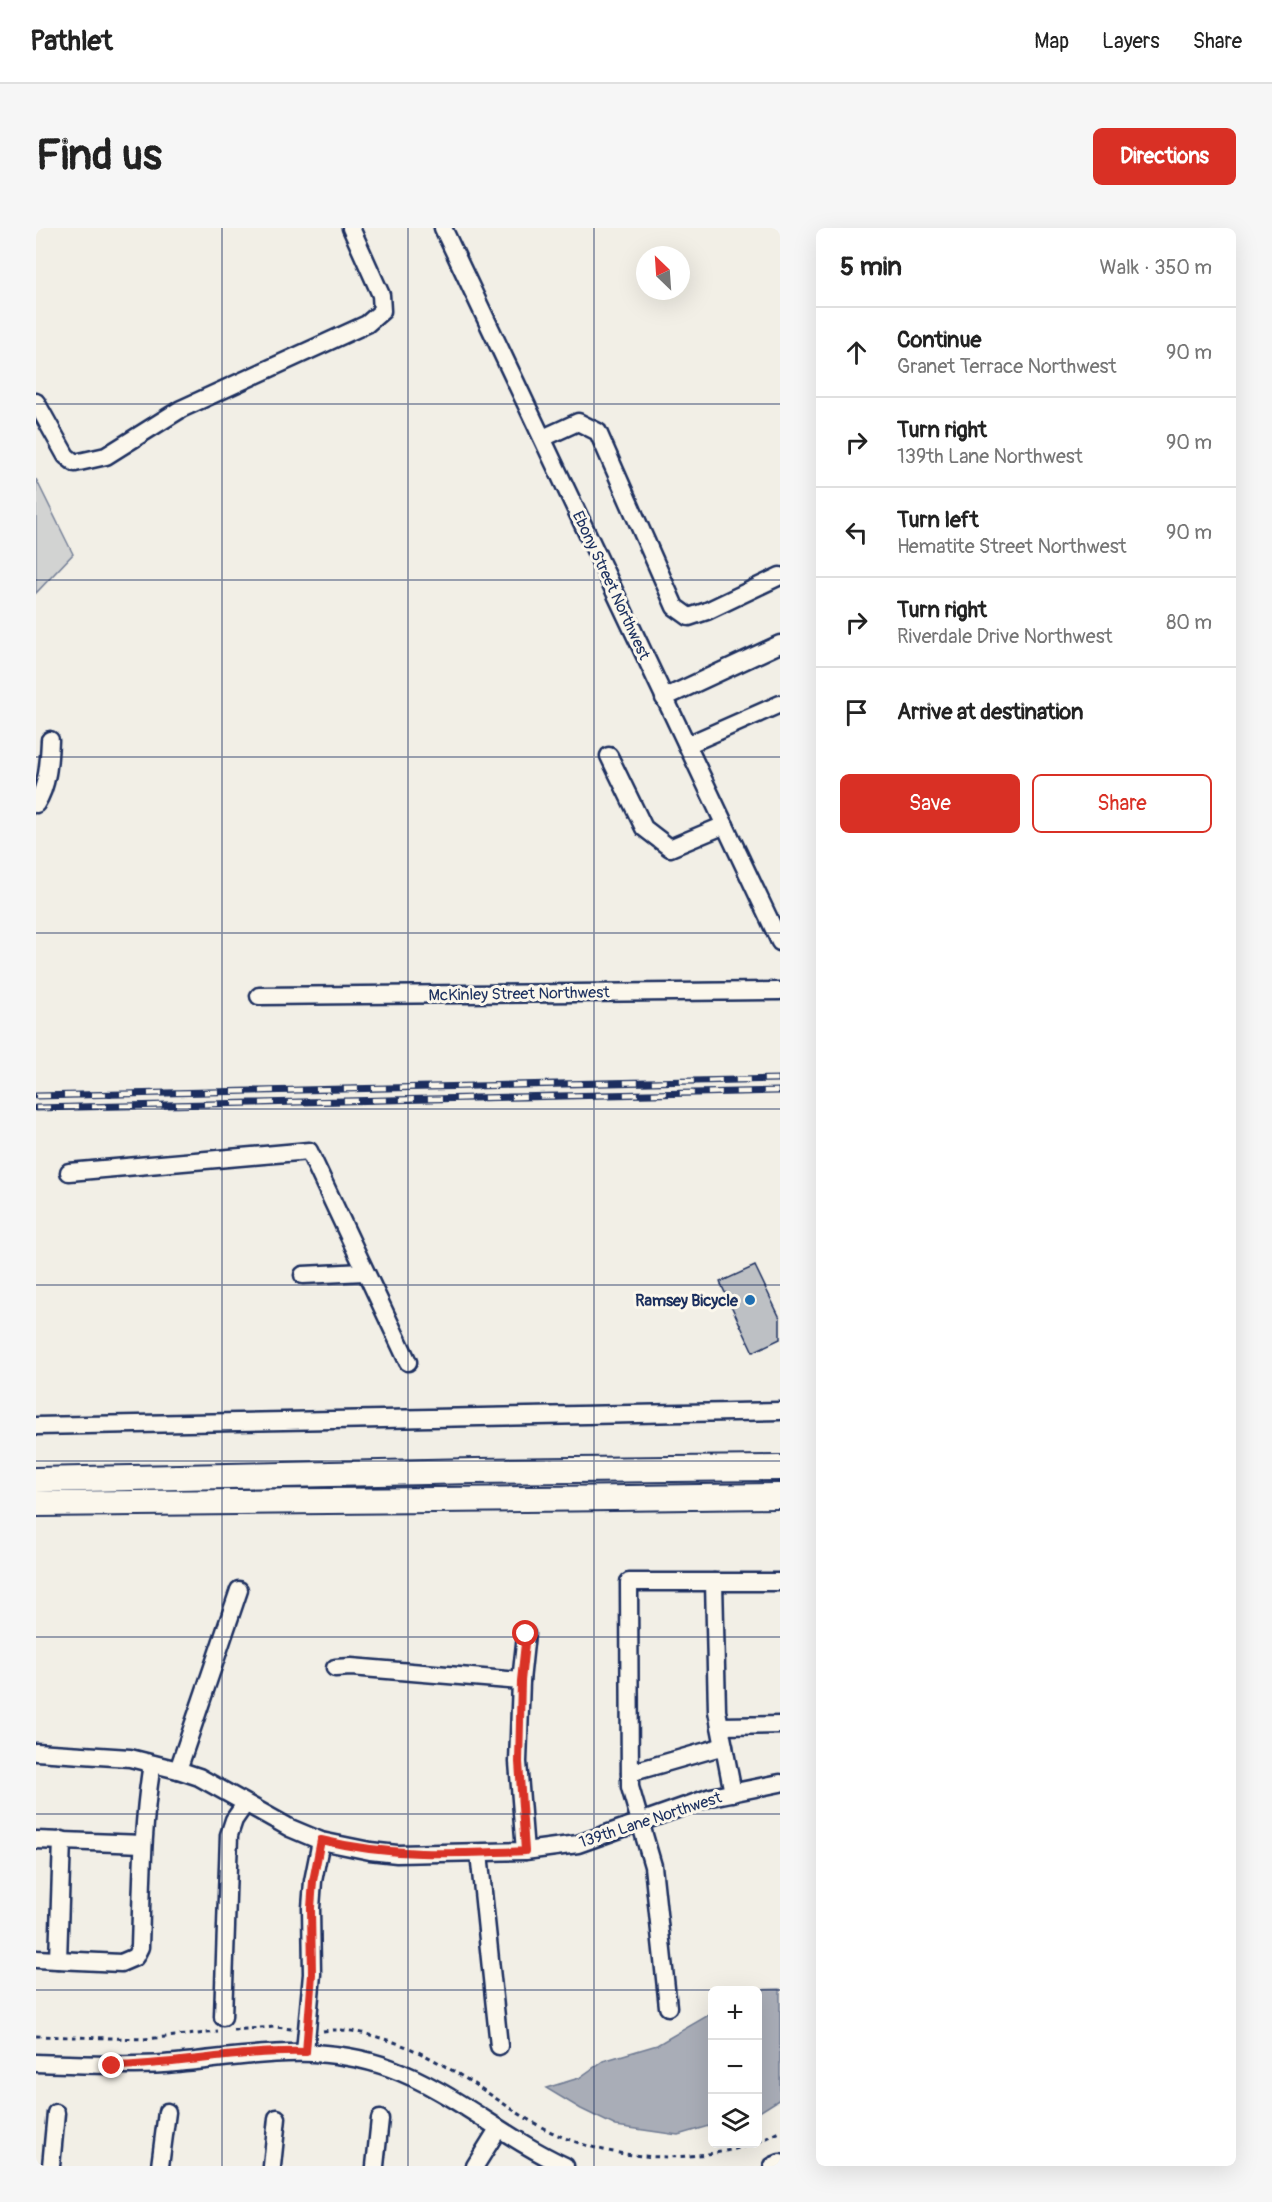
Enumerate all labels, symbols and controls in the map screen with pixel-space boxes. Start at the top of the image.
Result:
text: Pathlet [30,24,113,59]
text: Map [1034,28,1069,55]
text: Layers [1102,28,1160,55]
text: Share [1193,28,1242,55]
button: Directions [1093,128,1236,185]
text: Find us [36,130,162,182]
north arrow [636,246,690,300]
text: 5 min [840,251,902,283]
text: Walk · 350 m [1100,255,1212,280]
text: Continue [897,326,981,354]
icon: ahead [840,336,873,369]
text: 90 m [1166,340,1212,365]
text: Granet Terrace Northwest [897,354,1117,379]
text: Turn right [897,416,987,444]
icon: right [840,426,873,459]
text: 90 m [1166,430,1212,455]
text: 139th Lane Northwest [897,444,1083,469]
text: Turn left [897,506,979,534]
street label: Ebony Street Northwest [568,508,655,664]
icon: left [840,516,873,549]
text: 90 m [1166,520,1212,545]
text: Hematite Street Northwest [897,534,1127,559]
text: Turn right [897,596,987,624]
icon: right [840,606,873,639]
text: 80 m [1166,610,1212,635]
text: Riverdale Drive Northwest [897,624,1113,649]
icon: arrive [840,696,873,729]
text: Arrive at destination [897,698,1083,726]
button: Save [840,774,1020,833]
button: Share [1032,774,1212,833]
street label: McKinley Street Northwest [428,982,610,1006]
place label: Ramsey Bicycle [635,1291,739,1311]
marker: Ramsey Bicycle [743,1293,757,1307]
route start [512,1620,538,1646]
street label: 139th Lane Northwest [577,1787,725,1852]
map controls [708,1986,762,2148]
button: + [708,1986,762,2040]
button: − [708,2040,762,2094]
route end [98,2052,124,2078]
button: layers [708,2094,762,2148]

